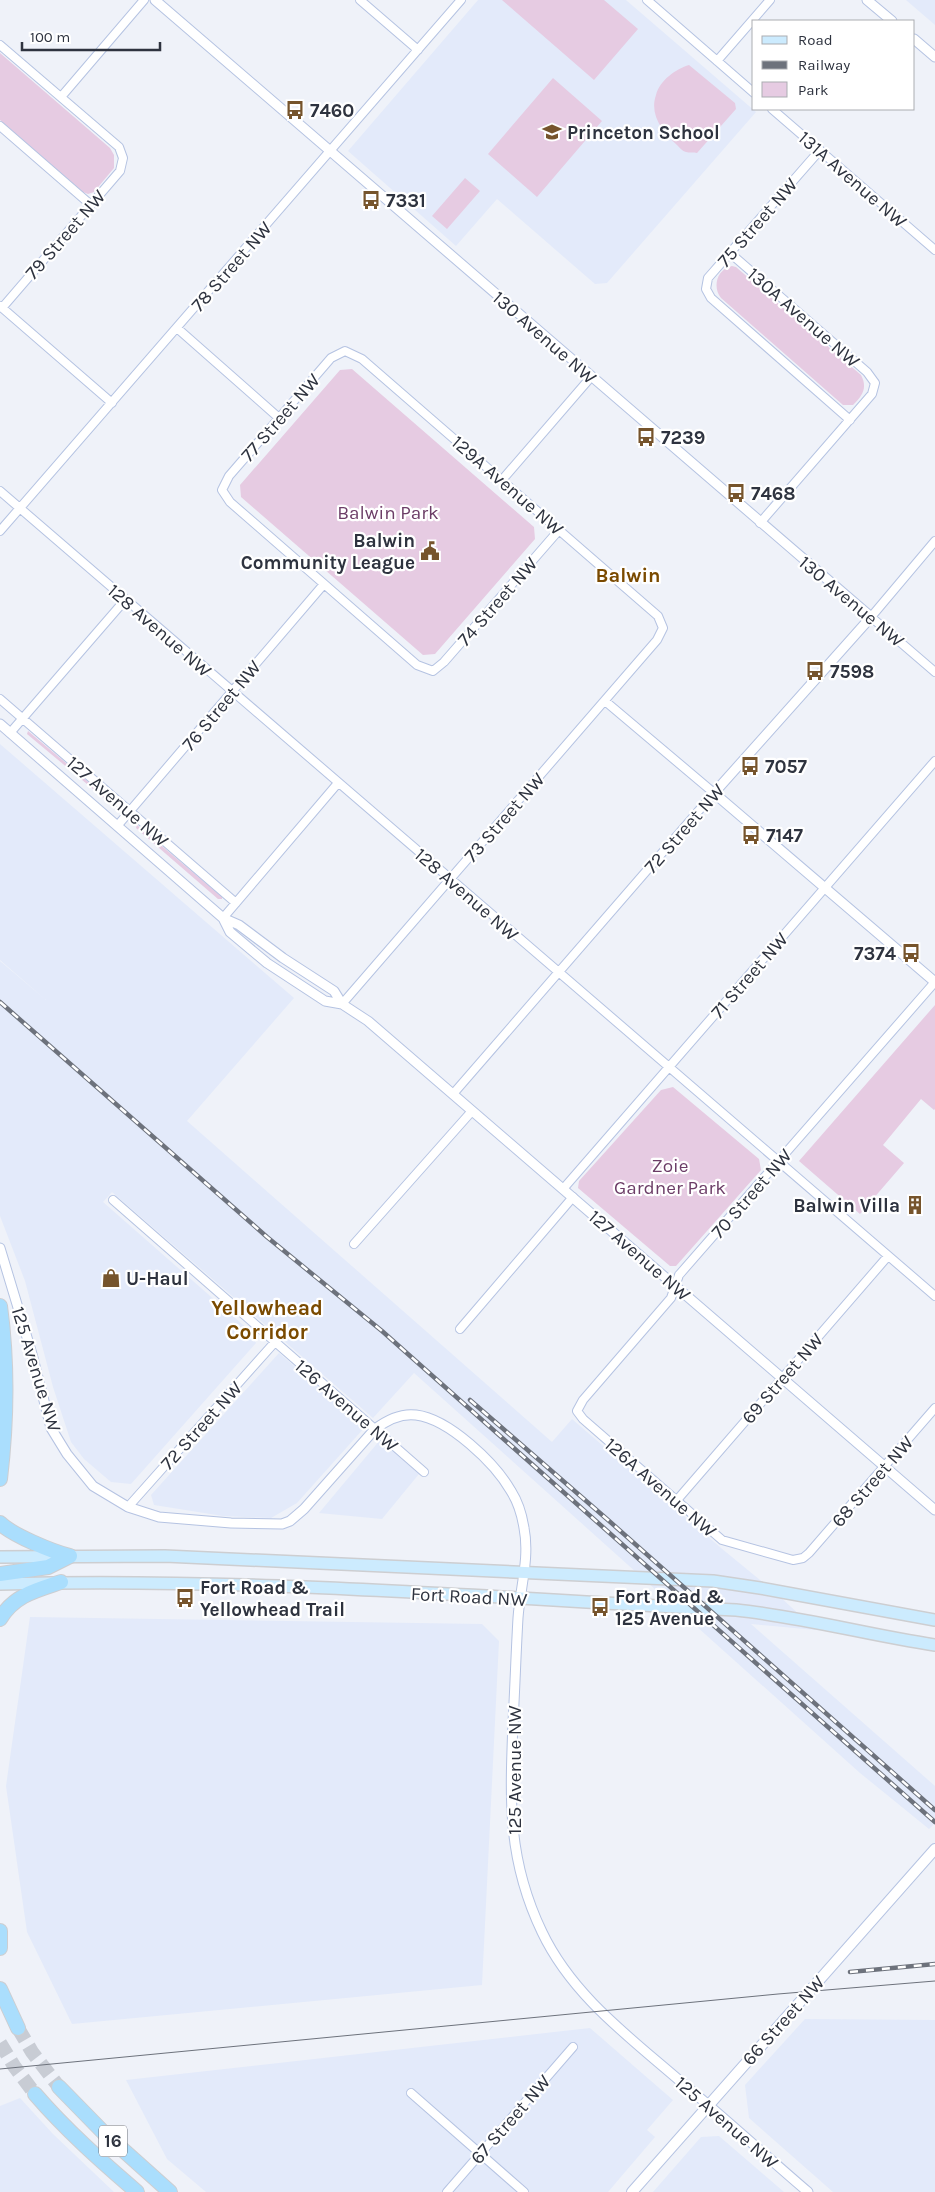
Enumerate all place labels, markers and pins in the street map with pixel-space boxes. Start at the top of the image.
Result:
bus stop icon: 7460 [284,99,306,121]
place label: 7460 [310,100,354,122]
school or university icon: Princeton School [541,121,563,143]
place label: Princeton School [567,122,720,144]
bus stop icon: 7331 [360,189,382,211]
place label: 7331 [386,190,426,212]
bus stop icon: 7239 [635,426,657,448]
place label: 7239 [661,427,705,449]
bus stop icon: 7468 [725,482,747,504]
place label: 7468 [751,483,796,505]
place label: Balwin Community League [241,530,415,574]
public building icon: Balwin Community League [419,540,441,562]
bus stop icon: 7598 [804,660,826,682]
place label: 7598 [830,661,874,683]
bus stop icon: 7057 [739,755,761,777]
place label: 7057 [765,756,808,778]
bus stop icon: 7147 [740,824,762,846]
place label: 7147 [766,825,804,847]
bus stop icon: 7374 [900,942,922,964]
place label: 7374 [854,943,897,965]
building icon: Balwin Villa [904,1194,926,1216]
place label: Balwin Villa [793,1195,900,1217]
shop icon: U-Haul [100,1267,122,1289]
place label: U-Haul [126,1268,188,1290]
place label: Fort Road & Yellowhead Trail [200,1577,345,1621]
place label: Fort Road & 125 Avenue [615,1586,724,1630]
bus stop icon: Fort Road & Yellowhead Trail [174,1587,196,1609]
bus stop icon: Fort Road & 125 Avenue [589,1596,611,1618]

